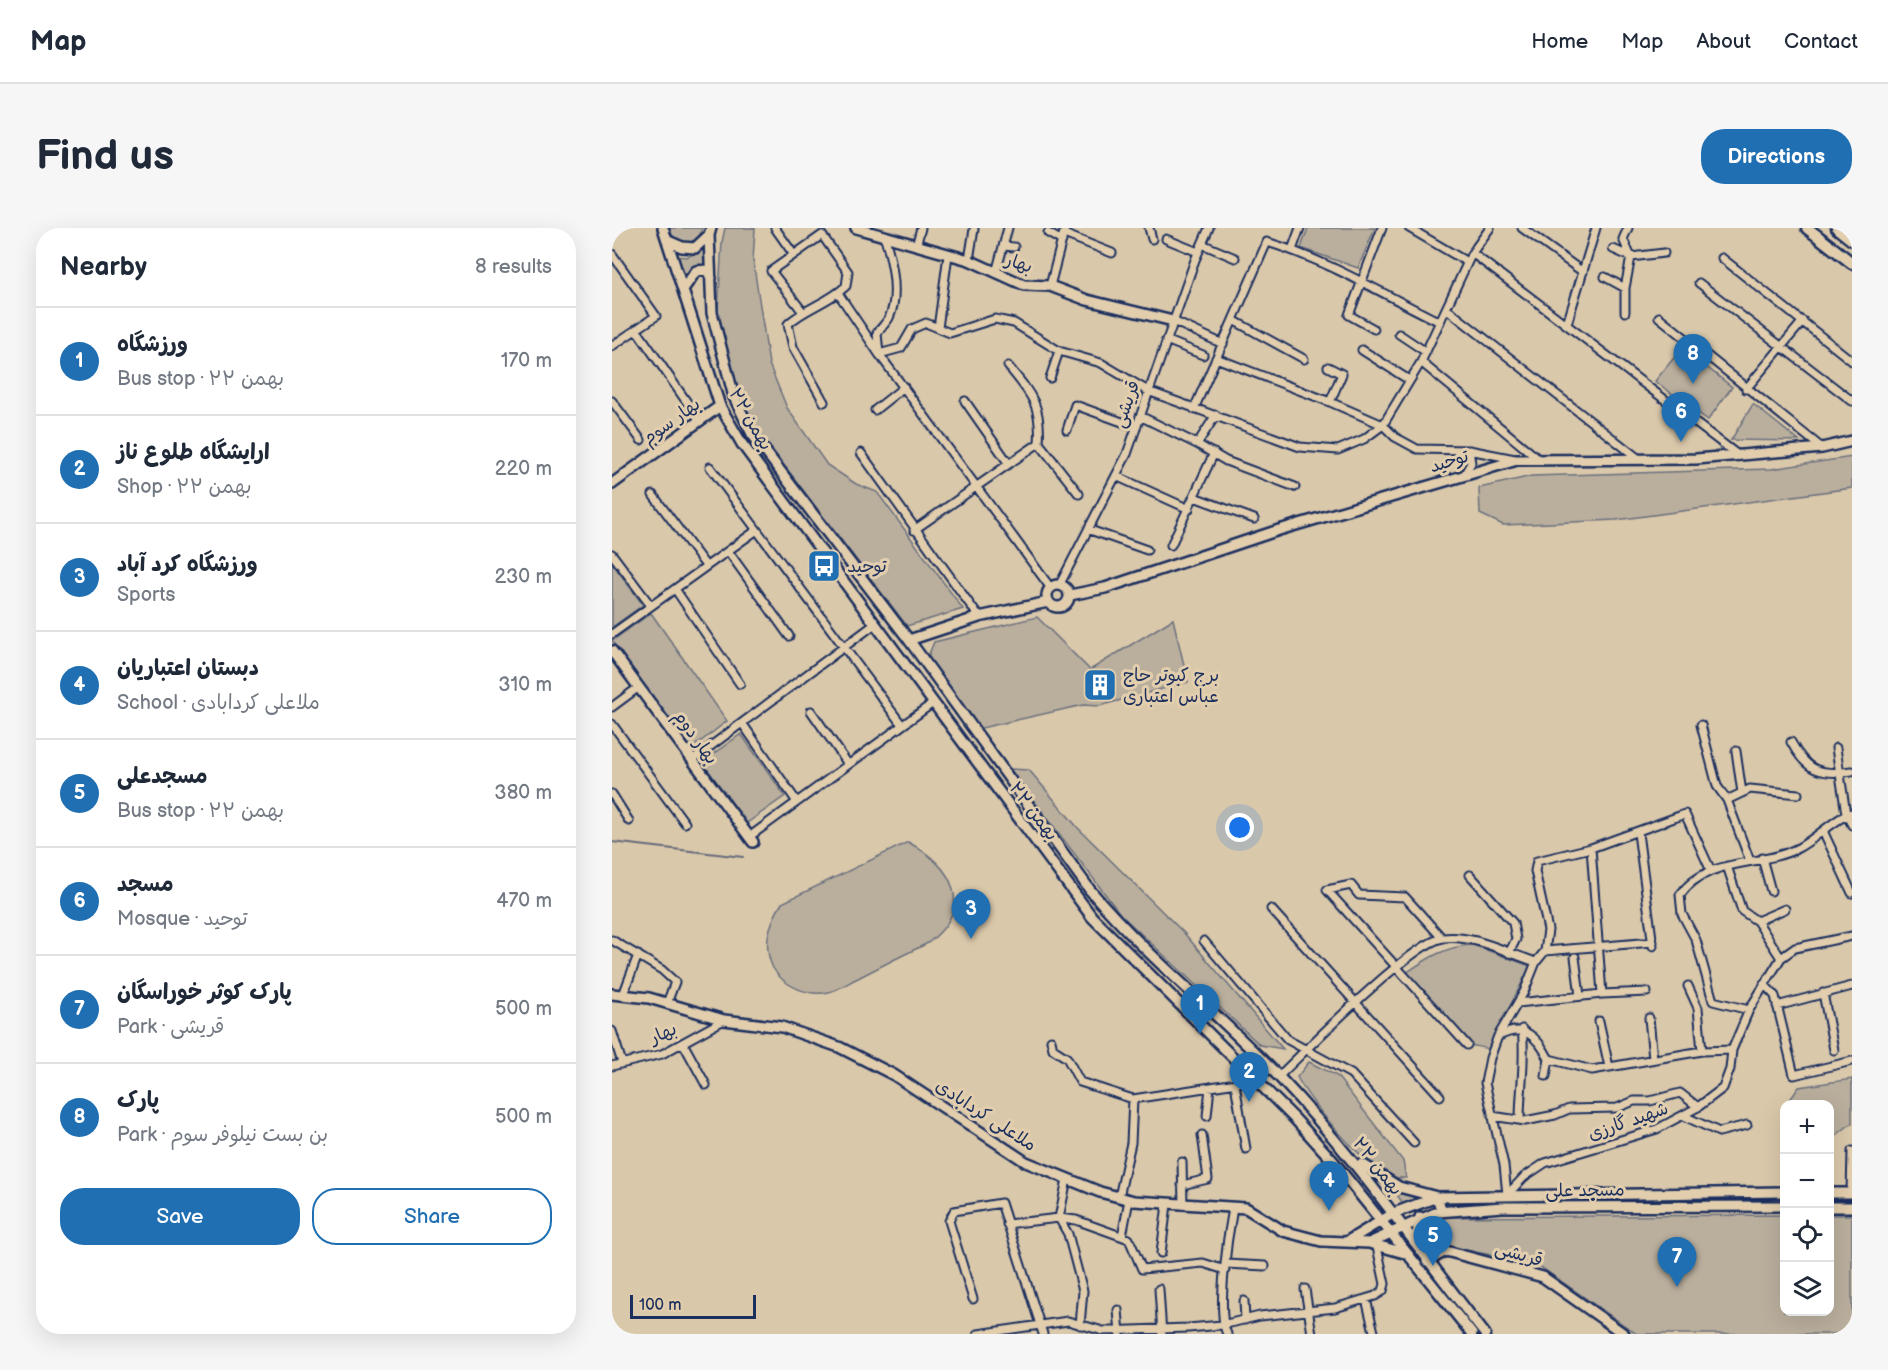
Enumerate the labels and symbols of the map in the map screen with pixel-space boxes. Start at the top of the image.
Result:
street label: بهار [1001,249,1035,278]
pin: 8 [1674,334,1712,384]
street label: قریشی [1109,378,1144,431]
street label: ۲۲ بهمن [724,385,777,454]
pin: 6 [1662,392,1700,442]
street label: بهار سوم [638,393,706,452]
street label: توحید [1427,445,1472,477]
bus stop icon: توحید [806,548,842,584]
place label: توحید [847,556,888,577]
place label: برج کبوتر حاج عباس اعتباری [1123,665,1219,707]
building icon: برج کبوتر حاج عباس اعتباری [1082,667,1118,703]
street label: بهار دوم [667,706,722,770]
street label: ۲۲ بهمن [1005,778,1062,845]
your location [1225,813,1254,842]
pin: 3 [952,890,990,939]
pin: 1 [1180,984,1220,1034]
street label: بهار [645,1018,680,1049]
pin: 2 [1230,1052,1268,1102]
street label: ملاعلی کردابادی [931,1075,1040,1156]
street label: شهید گارزی [1585,1098,1671,1145]
street label: ۲۲ بهمن [1348,1133,1407,1200]
pin: 4 [1310,1162,1348,1211]
street label: مسجد علی [1545,1179,1625,1202]
pin: 5 [1414,1216,1452,1266]
street label: قریشی [1493,1238,1545,1271]
pin: 7 [1658,1238,1696,1287]
scale bar [630,1292,756,1320]

